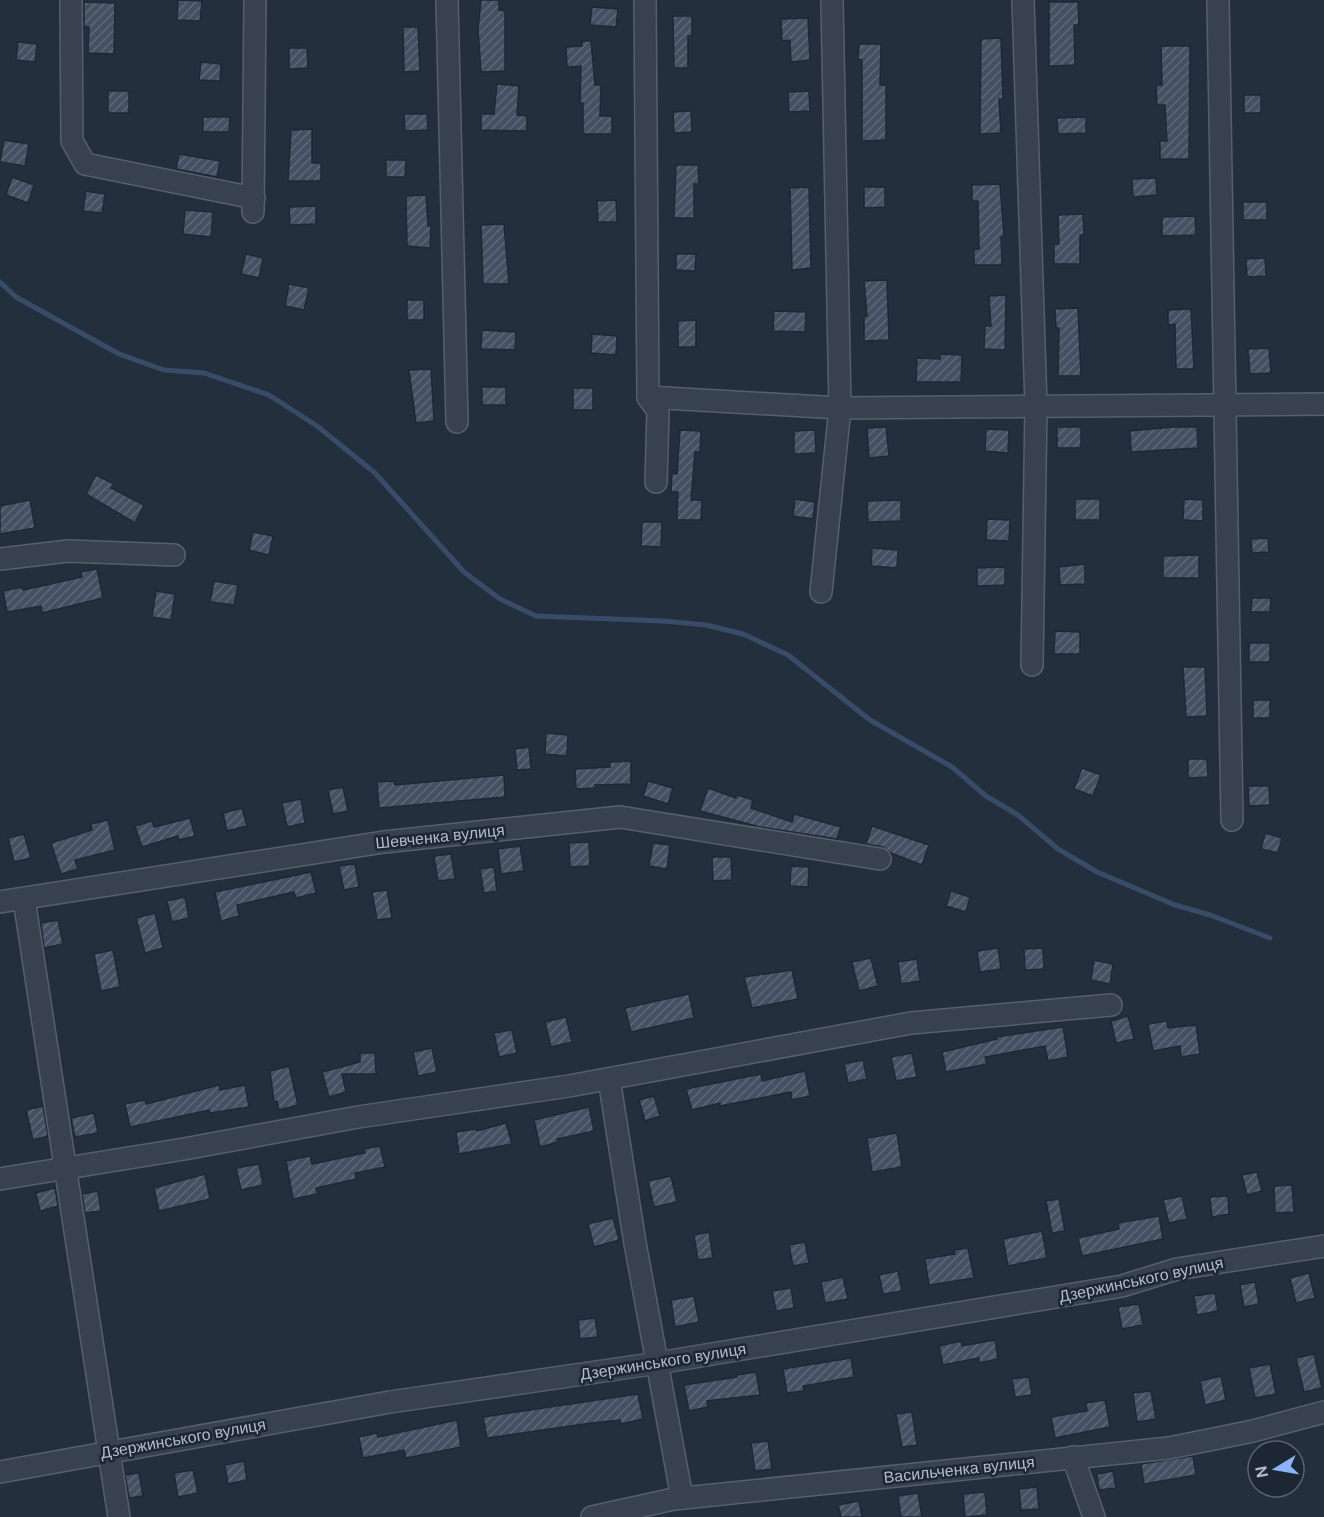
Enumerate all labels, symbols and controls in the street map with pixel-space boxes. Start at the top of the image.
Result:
street label: Шевченка вулиця [374,819,506,854]
street label: Дзержинського вулиця [1057,1252,1225,1307]
street label: Дзержинського вулиця [579,1338,748,1385]
street label: Дзержинського вулиця [99,1414,268,1463]
north arrow [1246,1439,1306,1499]
street label: Васильченка вулиця [883,1451,1036,1488]
text: N [1250,1464,1273,1479]

